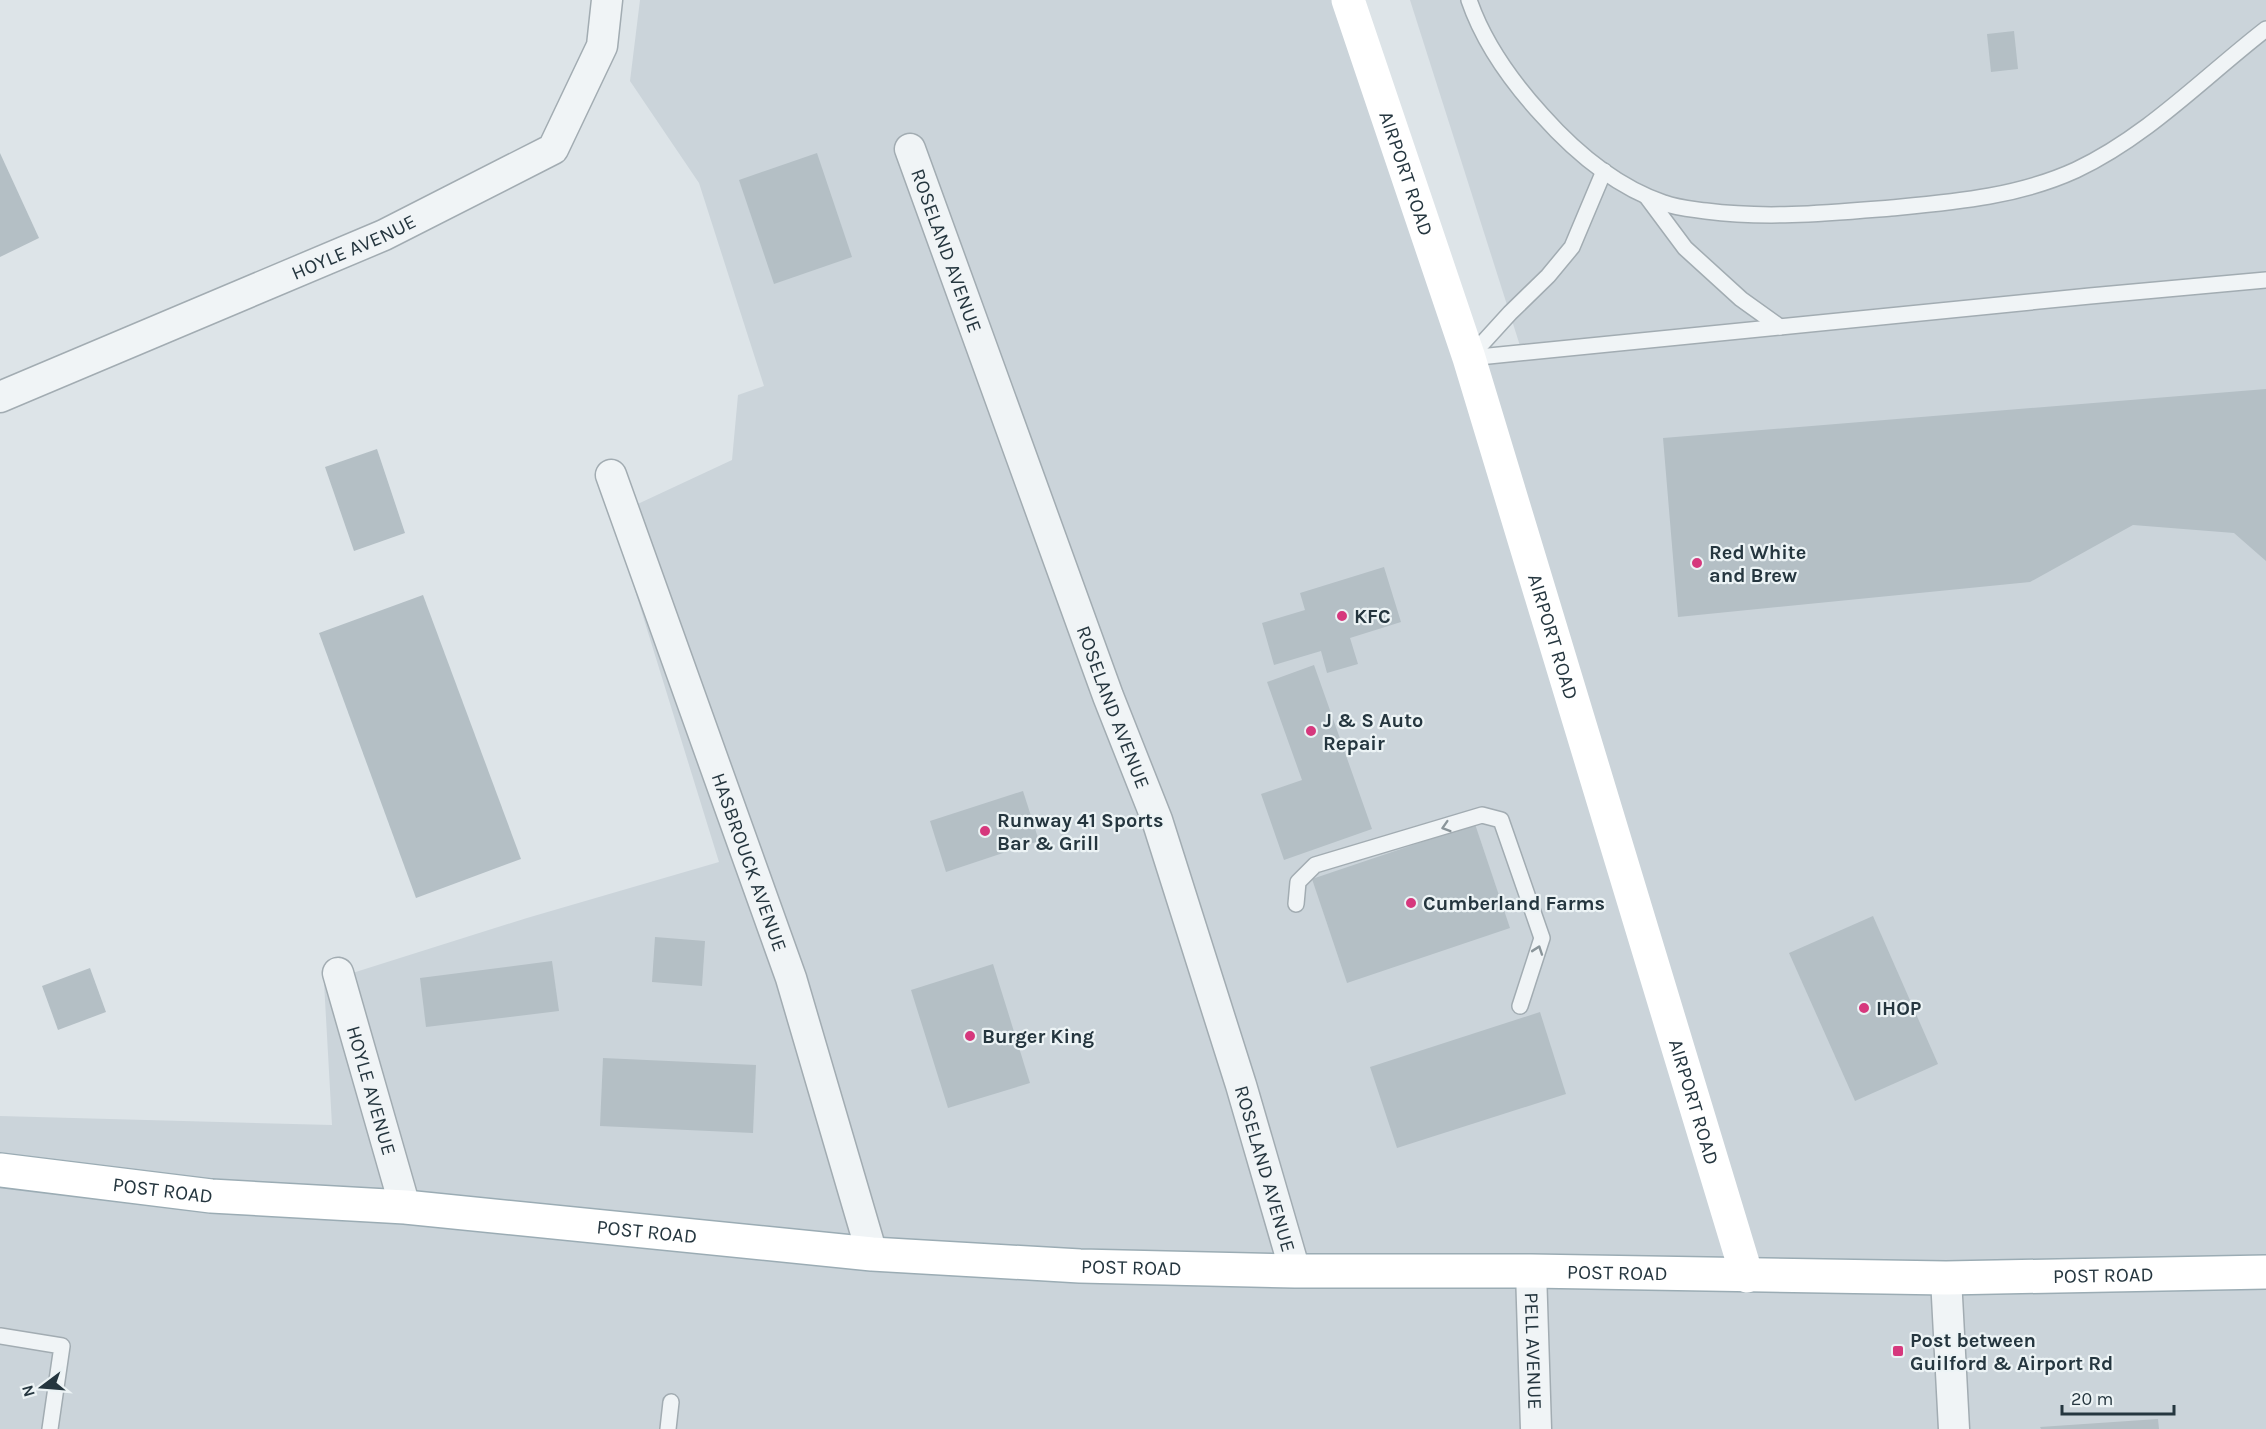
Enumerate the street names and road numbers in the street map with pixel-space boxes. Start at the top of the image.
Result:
street label: AIRPORT ROAD [1375,108,1438,239]
street label: ROSELAND AVENUE [907,166,987,336]
street label: HOYLE AVENUE [288,209,420,284]
street label: AIRPORT ROAD [1523,571,1583,702]
street label: ROSELAND AVENUE [1072,623,1155,792]
street label: HASBROUCK AVENUE [707,769,792,954]
street label: HOYLE AVENUE [342,1023,401,1158]
street label: AIRPORT ROAD [1664,1036,1724,1167]
street label: ROSELAND AVENUE [1230,1082,1300,1255]
street label: POST ROAD [111,1172,214,1208]
street label: POST ROAD [596,1215,698,1248]
street label: POST ROAD [1081,1255,1182,1280]
street label: POST ROAD [1567,1260,1668,1285]
street label: POST ROAD [2053,1263,2154,1287]
street label: PELL AVENUE [1520,1292,1547,1410]

